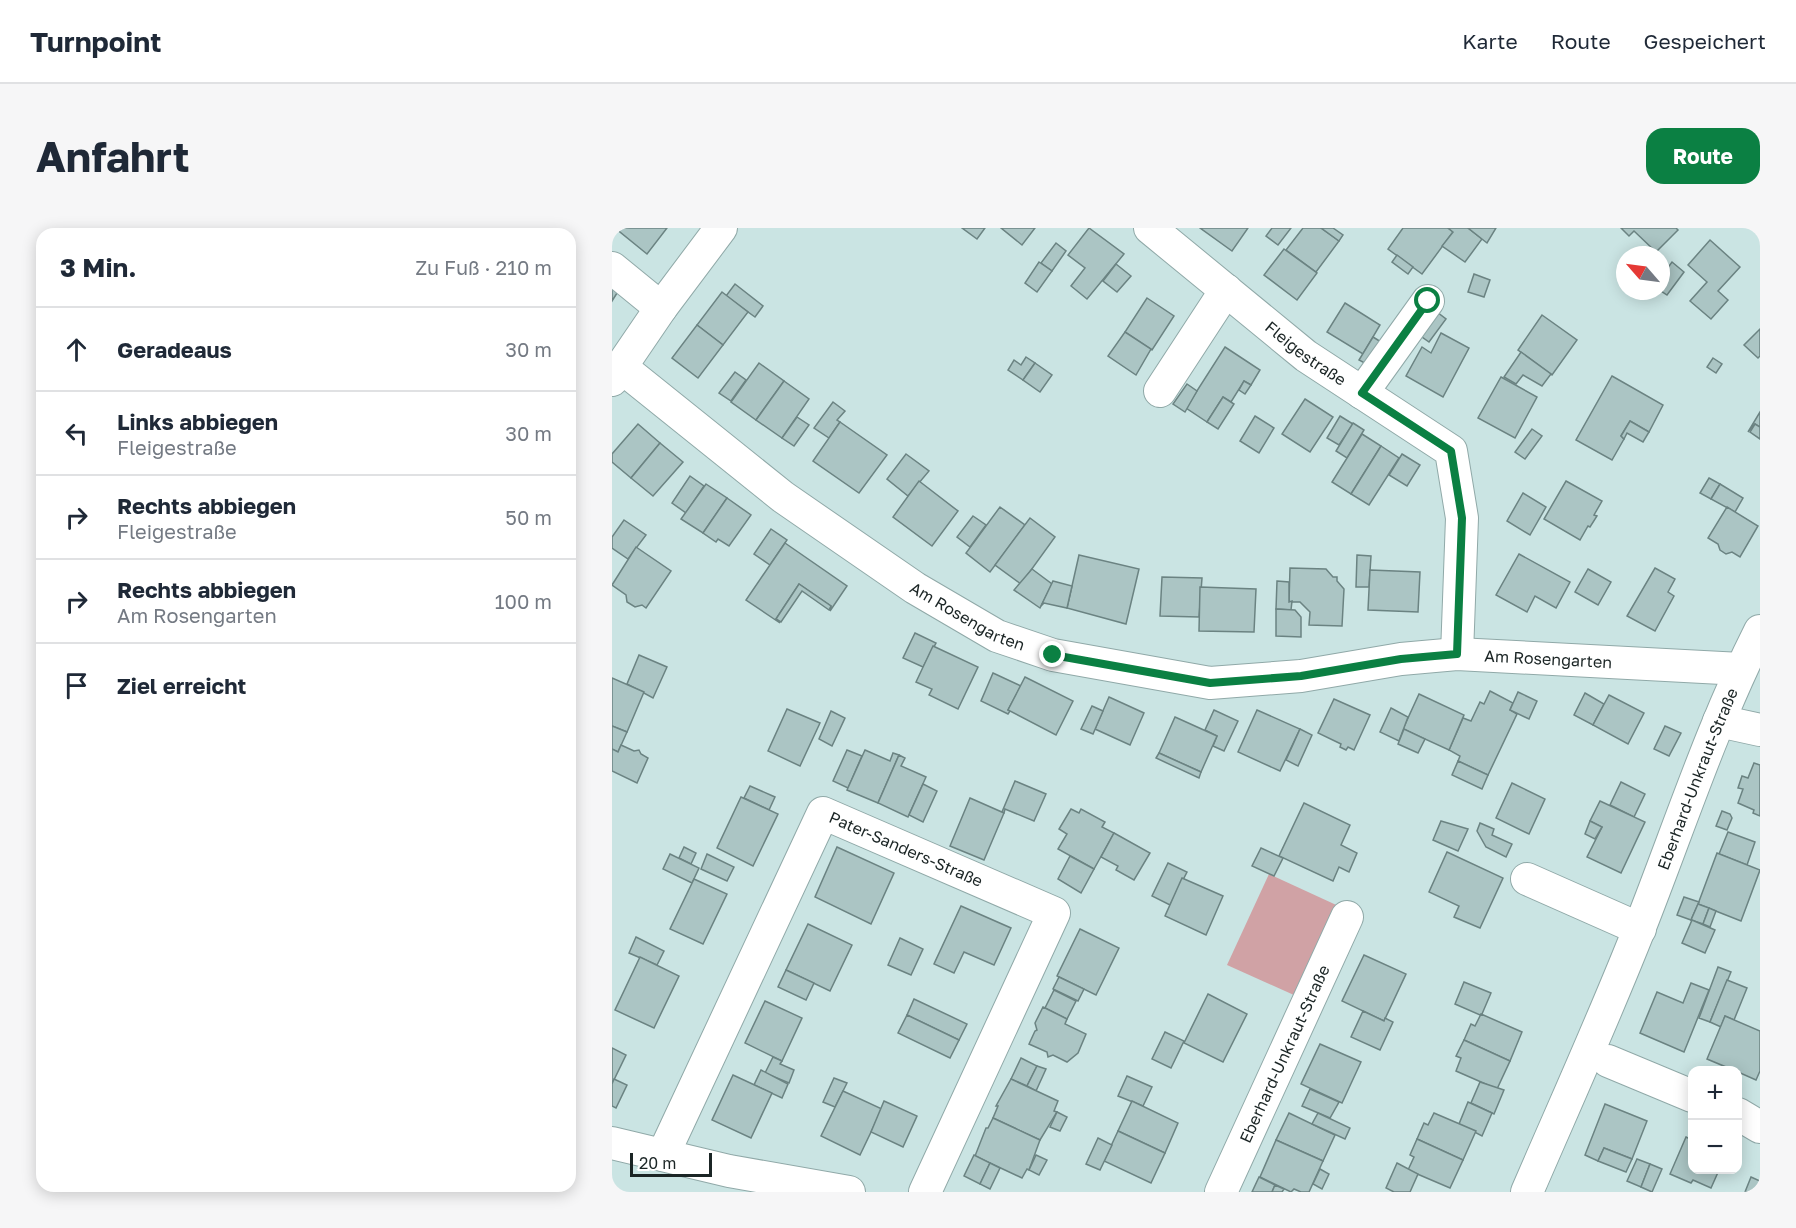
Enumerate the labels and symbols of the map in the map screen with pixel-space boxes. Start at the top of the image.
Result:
north arrow [1616,246,1670,300]
route start [1414,287,1440,313]
street label: Fleigestraße [1261,317,1350,390]
street label: Am Rosengarten [907,577,1028,655]
route end [1039,641,1065,667]
street label: Am Rosengarten [1484,645,1613,672]
street label: Eberhard-Unkraut-Straße [1653,685,1742,873]
street label: Pater-Sanders-Straße [826,807,986,891]
street label: Eberhard-Unkraut-Straße [1235,962,1334,1146]
scale bar [630,1150,712,1178]

